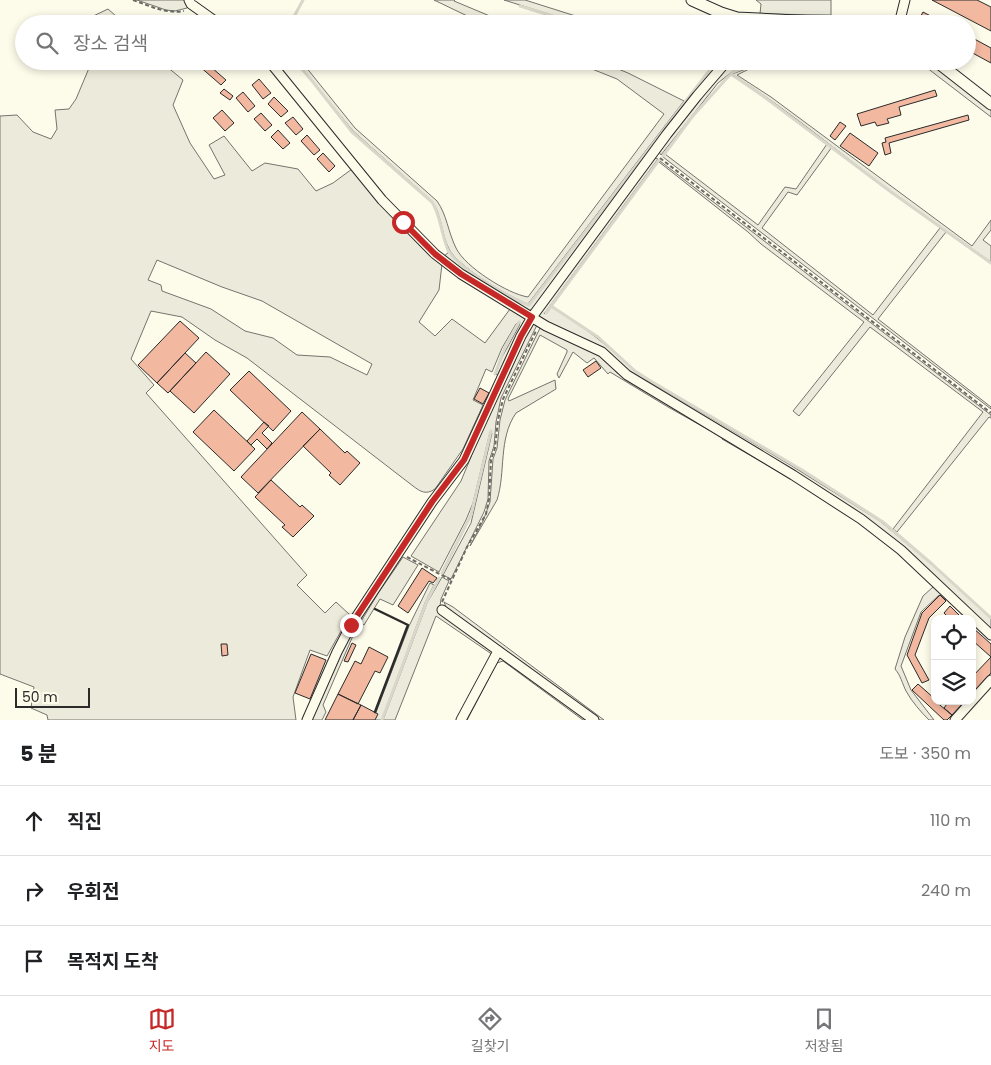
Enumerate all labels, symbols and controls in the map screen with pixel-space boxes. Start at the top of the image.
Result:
search box [15,15,976,70]
icon: search [33,29,61,57]
text: 장소 검색 [73,30,148,57]
route start [392,211,415,234]
route end [340,614,363,637]
map controls [931,615,976,705]
button: locate [931,615,976,660]
button: layers [931,660,976,705]
scale bar [15,685,90,708]
text: 50 m [22,687,58,707]
text: 5 분 [20,739,57,768]
text: 도보 · 350 m [879,742,971,765]
icon: ahead [20,807,48,835]
text: 직진 [67,808,102,835]
text: 110 m [930,809,971,832]
icon: right [20,877,48,905]
text: 우회전 [67,878,119,905]
text: 240 m [921,879,971,902]
icon: arrive [20,947,48,975]
text: 목적지 도착 [67,948,158,975]
tab: 지도 [148,1005,176,1057]
tab: 길찾기 [471,1005,509,1057]
tab: 저장됨 [805,1005,843,1057]

